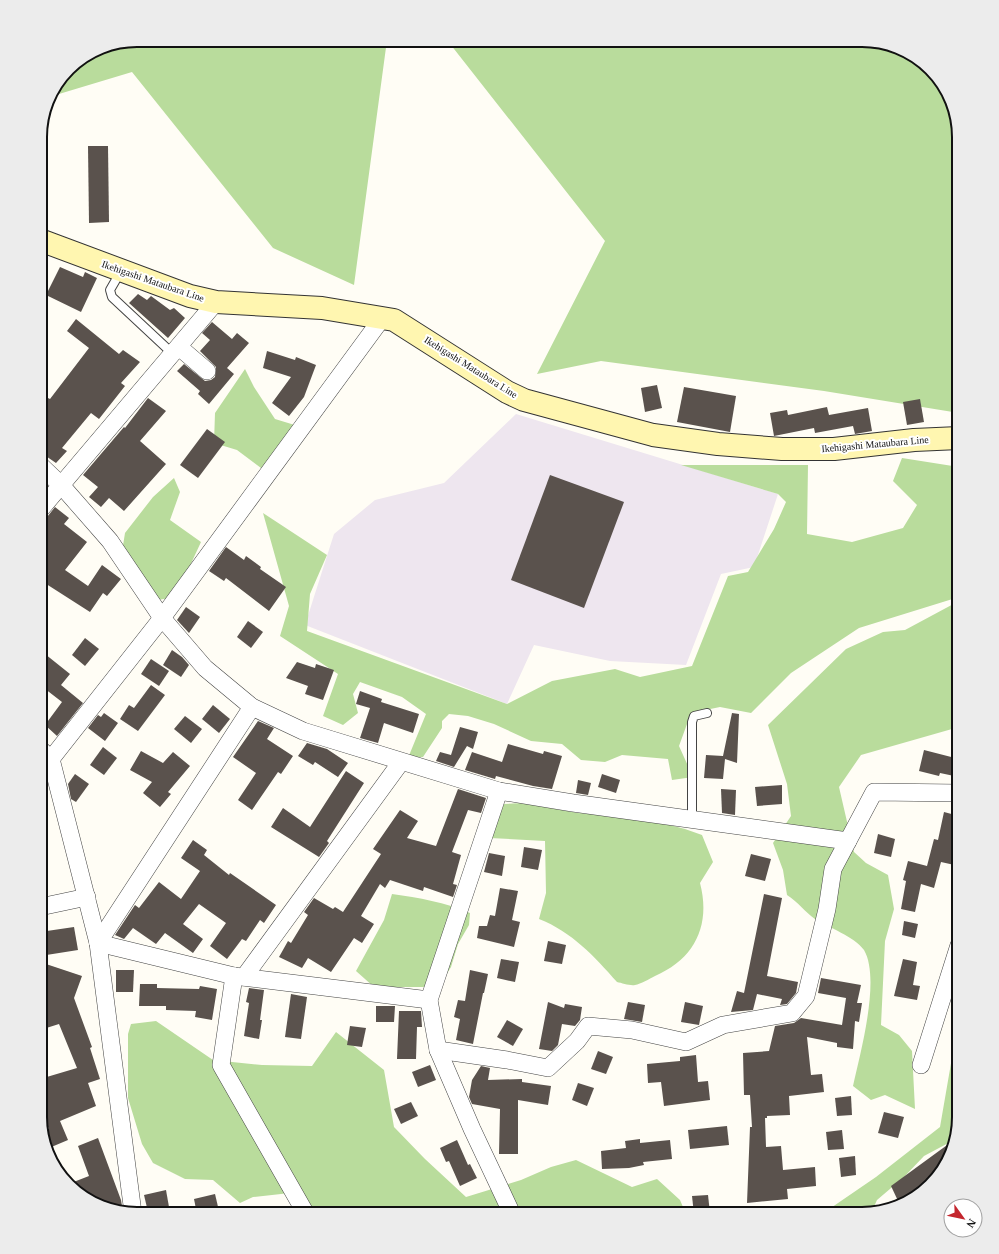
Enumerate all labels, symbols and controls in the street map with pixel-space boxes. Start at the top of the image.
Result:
street label: Ikehigashi Mataubara Line [100,258,206,304]
street label: Ikehigashi Mataubara Line [422,334,520,401]
street label: Ikehigashi Mataubara Line [821,434,930,454]
north arrow [943,1198,983,1238]
text: N [964,1217,979,1230]

